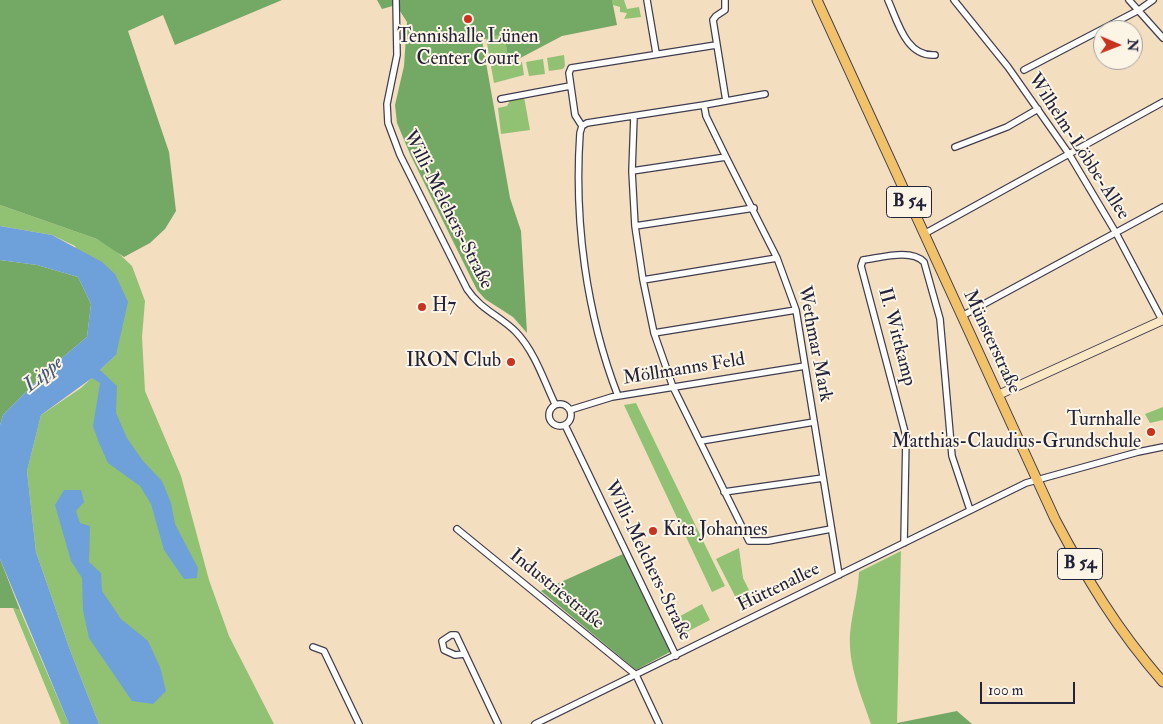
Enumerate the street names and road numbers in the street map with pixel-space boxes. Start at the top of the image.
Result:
street label: Wilhelm-Löbbe-Allee [1022,69,1134,225]
street label: Willi-Melchers-Straße [397,127,497,293]
road number: B 54 [886,186,932,218]
street label: Wethmar Mark [792,284,836,404]
street label: II. Wittkamp [872,285,920,389]
street label: Münsterstraße [957,287,1025,397]
street label: Möllmanns Feld [621,349,747,391]
street label: Willi-Melchers-Straße [598,477,696,645]
street label: Industriestraße [504,545,608,635]
road number: B 54 [1058,548,1102,580]
street label: Hüttenallee [734,558,824,618]

